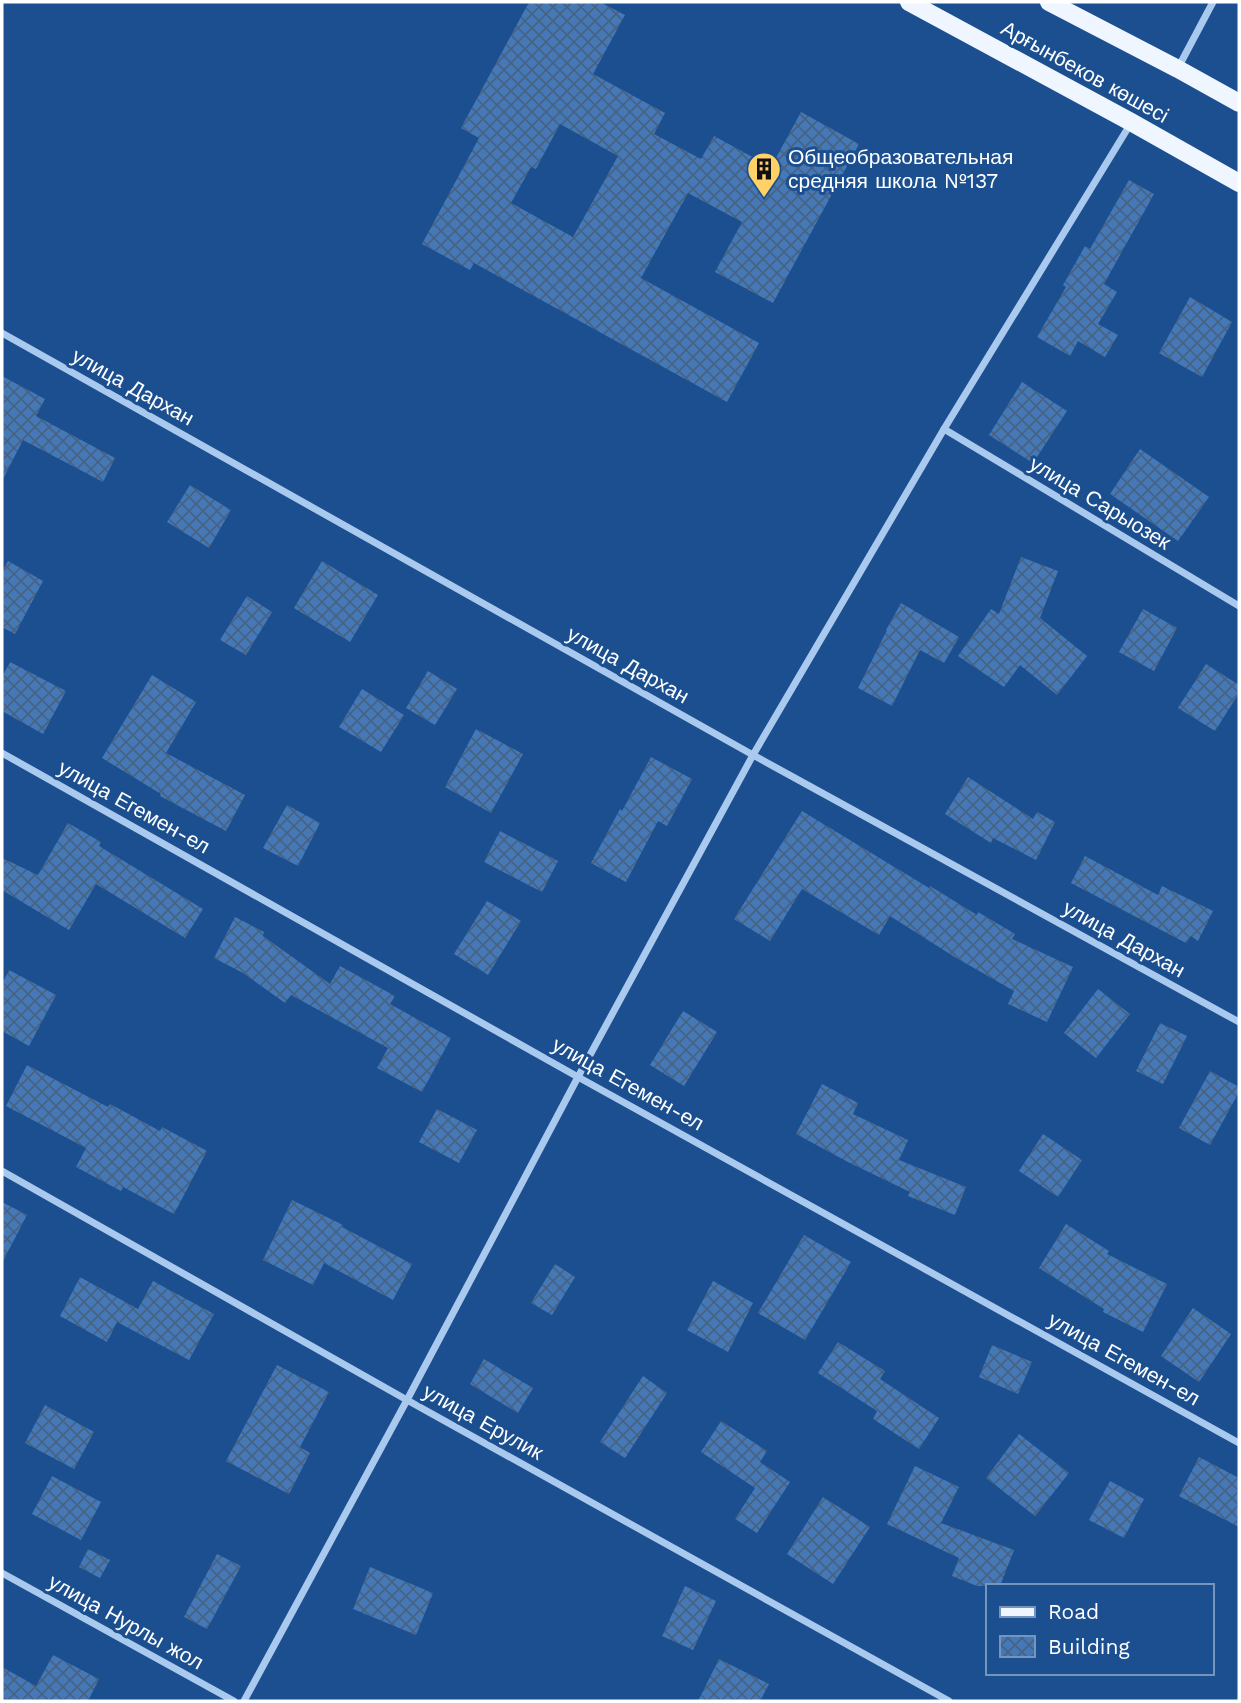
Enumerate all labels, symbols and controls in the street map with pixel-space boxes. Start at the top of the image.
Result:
street label: Арғынбеков көшесі [997,15,1173,128]
place label: Общеобразовательная средняя школа №137 [788,144,1013,193]
building icon: Общеобразовательная средняя школа №137 [745,150,783,199]
street label: улица Дархан [68,343,199,430]
street label: улица Сарыозек [1025,451,1176,555]
street label: улица Дархан [563,621,694,708]
street label: улица Егемен-ел [54,755,214,859]
street label: улица Дархан [1059,895,1190,982]
street label: улица Егемен-ел [548,1032,708,1136]
street label: улица Егемен-ел [1044,1307,1204,1411]
street label: улица Ерулик [419,1378,548,1465]
street label: улица Нурлы жол [44,1569,208,1675]
legend [986,1584,1213,1675]
text: Road [1048,1599,1099,1624]
text: Building [1048,1634,1130,1659]

